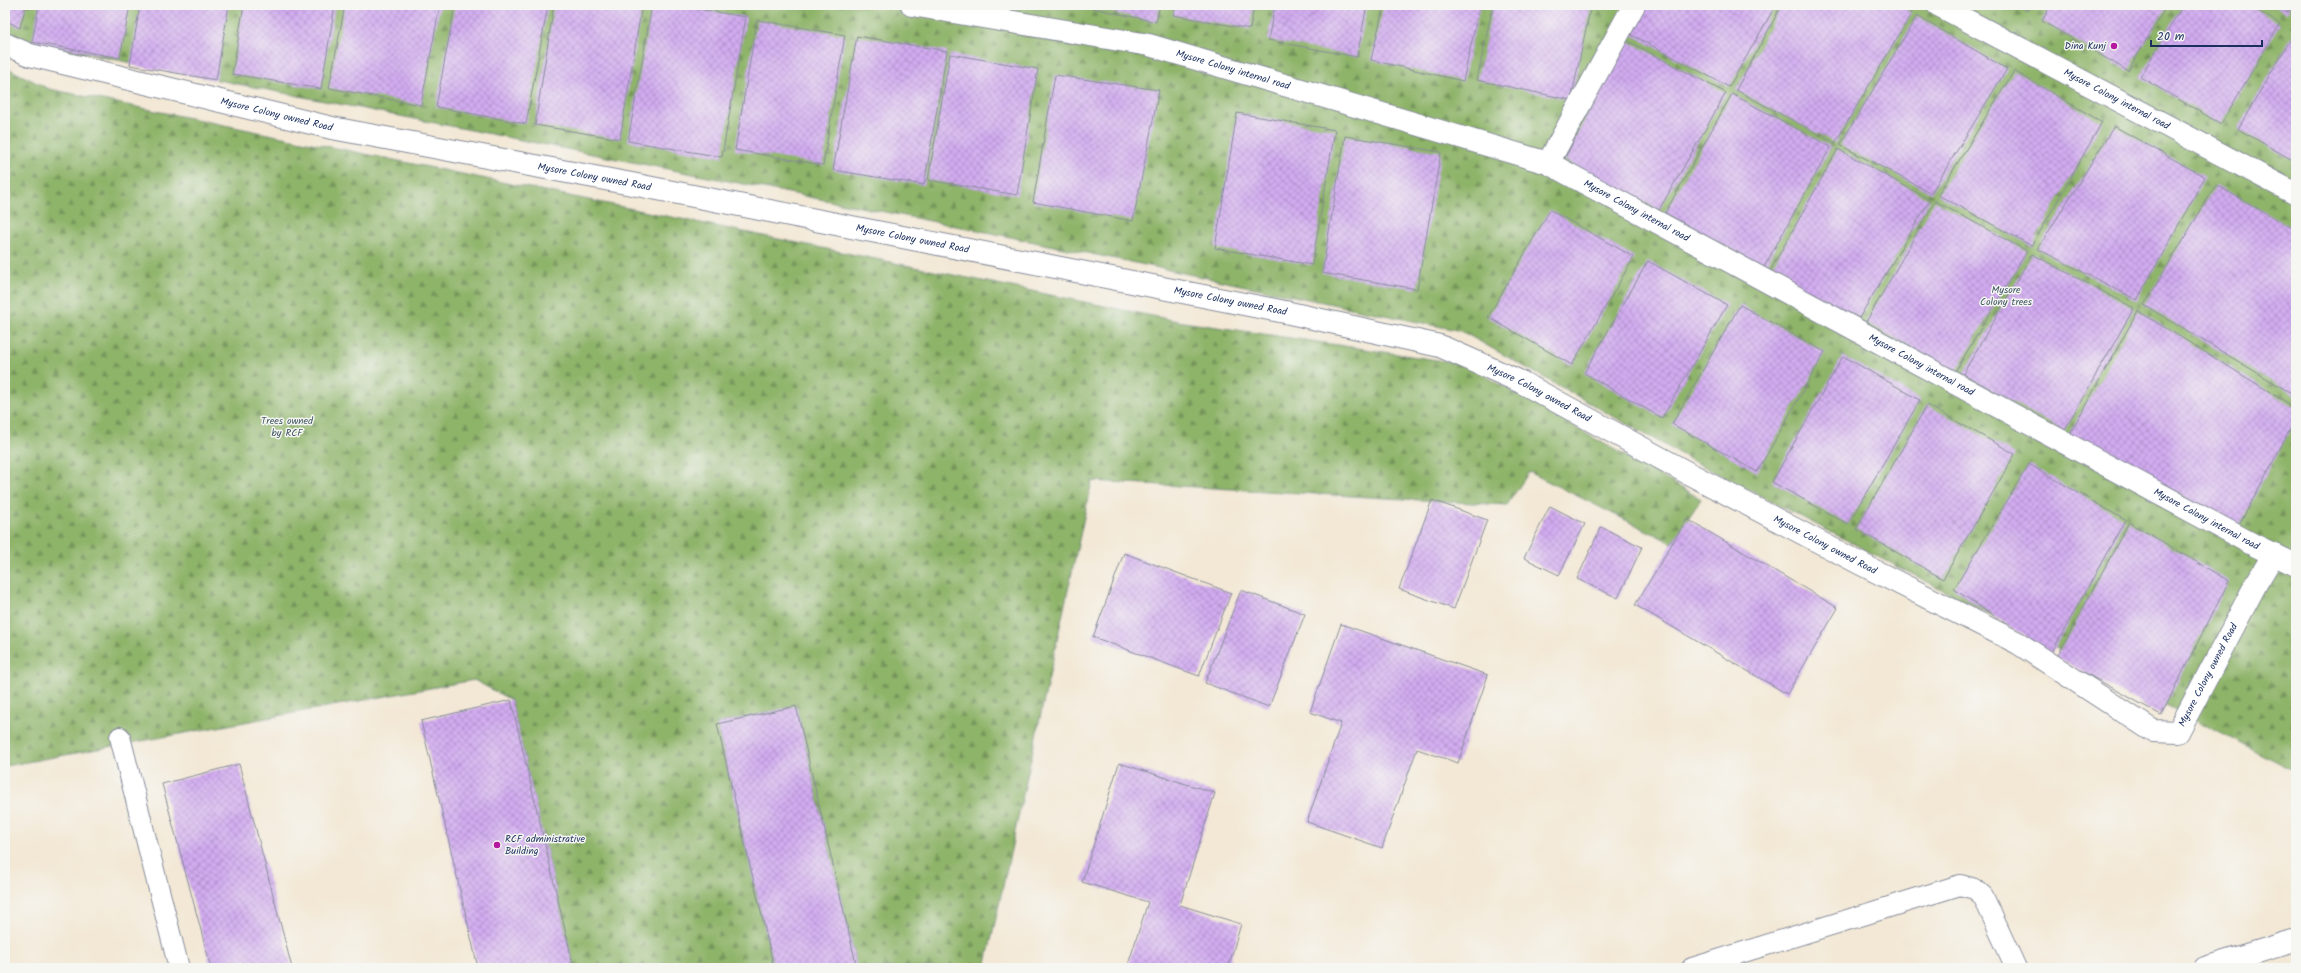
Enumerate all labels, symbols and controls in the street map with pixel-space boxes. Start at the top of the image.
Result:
scale bar [2151,22,2262,48]
text: 20 m [2157,27,2185,46]
place label: Dina Kunj [2065,38,2106,54]
marker: Dina Kunj [2109,41,2119,51]
street label: Mysore Colony internal road [1174,45,1293,95]
street label: Mysore Colony internal road [2061,65,2174,134]
street label: Mysore Colony owned Road [219,93,335,136]
street label: Mysore Colony owned Road [536,159,653,196]
street label: Mysore Colony internal road [1581,176,1693,247]
street label: Mysore Colony owned Road [855,220,971,258]
street label: Mysore Colony owned Road [1172,282,1289,320]
park label: Mysore Colony trees [1980,282,2033,310]
street label: Mysore Colony internal road [1866,330,1978,401]
street label: Mysore Colony owned Road [1484,360,1595,427]
park label: Trees owned by RCF [261,413,314,441]
street label: Mysore Colony internal road [2151,484,2263,555]
street label: Mysore Colony owned Road [1770,511,1881,579]
street label: Mysore Colony owned Road [2174,619,2242,730]
place label: RCF administrative Building [505,831,585,859]
marker: RCF administrative Building [492,840,502,850]

